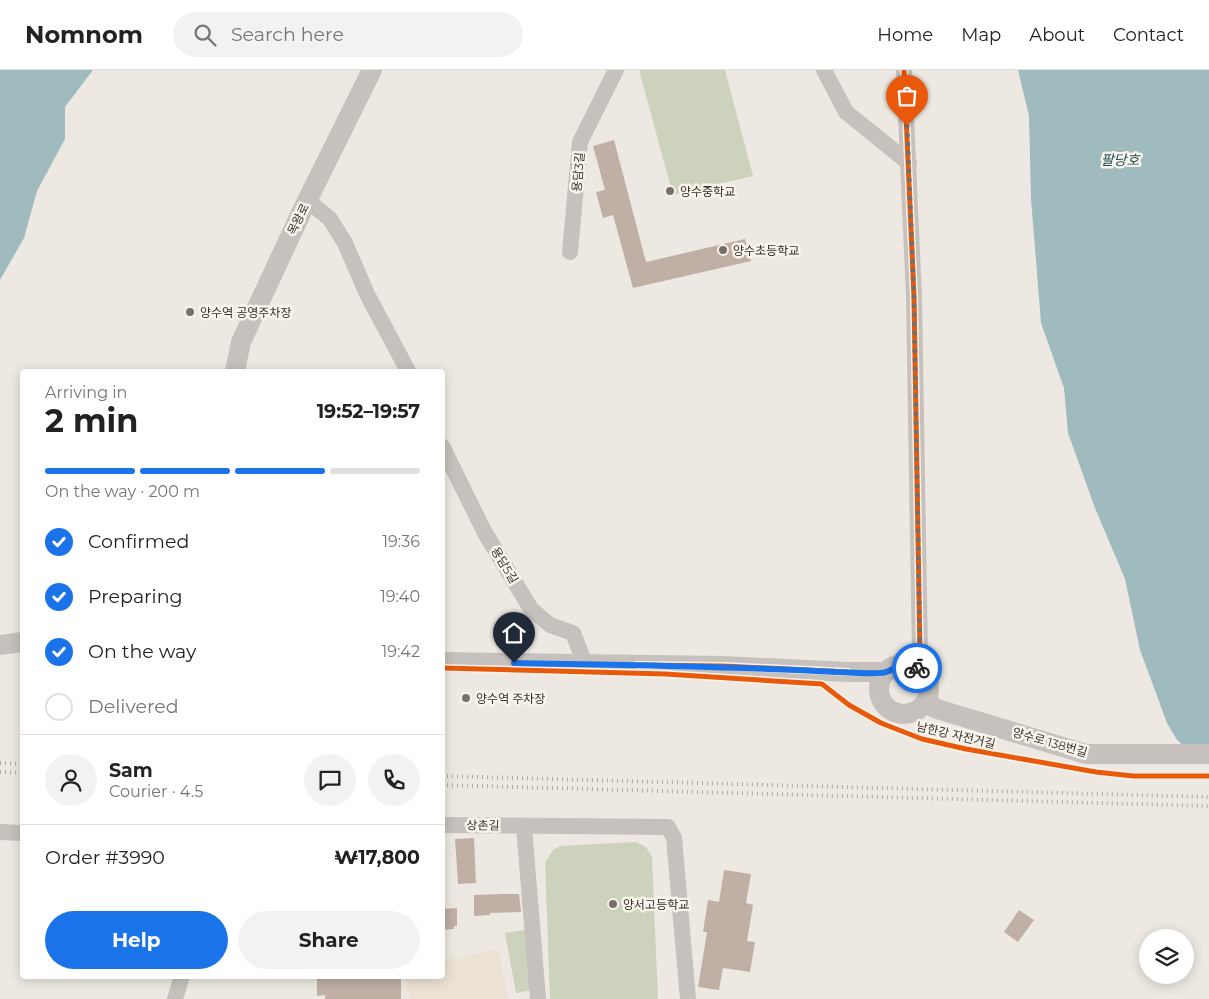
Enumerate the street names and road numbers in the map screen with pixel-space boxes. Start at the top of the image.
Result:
street label: 용담3길 [569,151,587,193]
street label: 목왕로 [284,201,312,237]
street label: 용담5길 [488,544,522,586]
street label: 남한강 자전거길 [915,719,997,751]
street label: 양수로 138번길 [1011,724,1089,760]
street label: 상촌길 [466,817,500,833]

